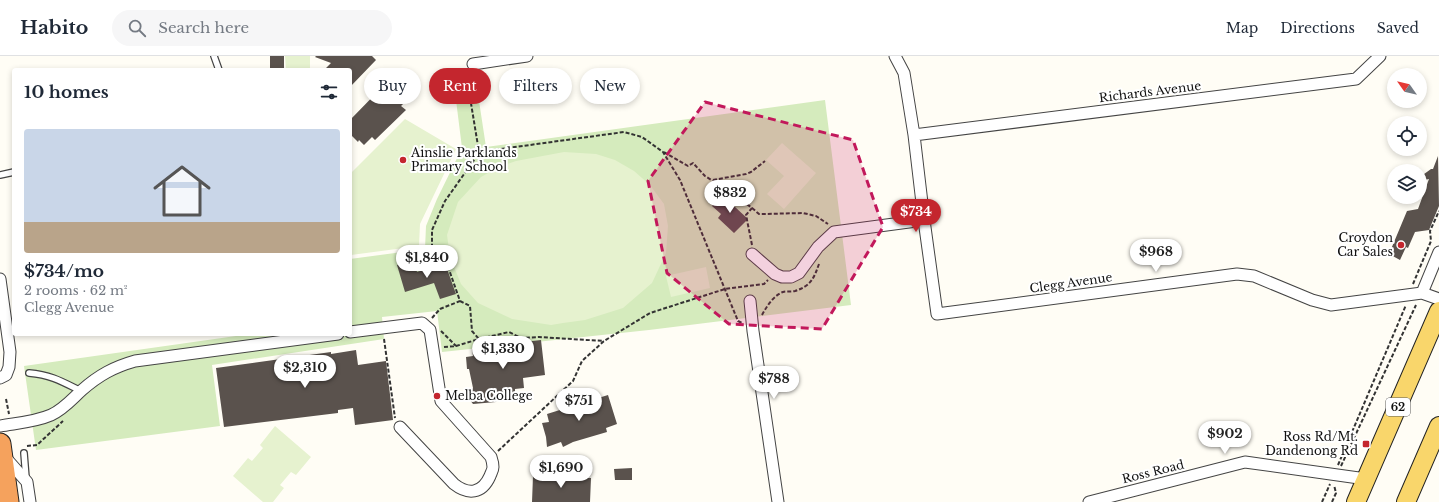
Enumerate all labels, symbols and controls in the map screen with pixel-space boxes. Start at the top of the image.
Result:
search box [112,10,392,46]
text: Habito [20,16,88,39]
icon: search [126,17,148,39]
text: Search here [158,18,249,37]
text: Map [1226,19,1258,37]
text: Directions [1280,19,1355,37]
text: Saved [1377,19,1419,37]
chip: Buy [364,68,421,104]
chip: Rent [429,68,491,104]
chip: Filters [499,68,572,104]
chip: New [580,68,640,104]
north arrow [1387,68,1427,108]
map controls [1387,68,1427,204]
street label: Richards Avenue [1098,78,1202,105]
icon: filters [318,81,340,103]
text: 10 homes [24,82,109,103]
button: locate [1387,116,1427,156]
place label: Ainslie Parklands Primary School [410,145,517,174]
icon: home [146,155,218,227]
marker: Ainslie Parklands Primary School [398,155,408,165]
button: layers [1387,164,1427,204]
pin: $832 [706,180,754,214]
text: $832 [713,184,747,201]
pin: $734 [892,199,940,233]
text: $734 [900,203,932,220]
place label: Croydon Car Sales [1337,230,1393,259]
pin: $968 [1132,239,1180,273]
marker: Croydon Car Sales [1396,240,1406,250]
text: $968 [1139,243,1173,260]
pin: $1,840 [394,245,460,279]
text: $1,840 [405,249,449,266]
text: $734/mo [24,261,104,282]
street label: Clegg Avenue [1029,269,1113,296]
text: 2 rooms · 62 m² [24,282,128,299]
text: Clegg Avenue [24,299,114,316]
pin: $1,330 [470,336,536,370]
text: $1,330 [481,340,525,357]
pin: $2,310 [272,355,338,389]
text: $2,310 [283,359,327,376]
pin: $788 [750,366,798,400]
text: $788 [758,370,790,387]
place label: Melba College [445,388,533,403]
pin: $751 [555,388,603,422]
marker: Melba College [432,391,442,401]
text: $751 [565,392,593,409]
road number: 62 [1386,398,1410,416]
pin: $902 [1201,421,1249,455]
text: $902 [1207,425,1243,442]
place label: Ross Rd/Mt. Dandenong Rd [1265,429,1358,458]
marker: Ross Rd/Mt. Dandenong Rd [1361,439,1371,449]
pin: $1,690 [528,455,594,489]
street label: Ross Road [1120,457,1185,486]
text: $1,690 [539,459,583,476]

